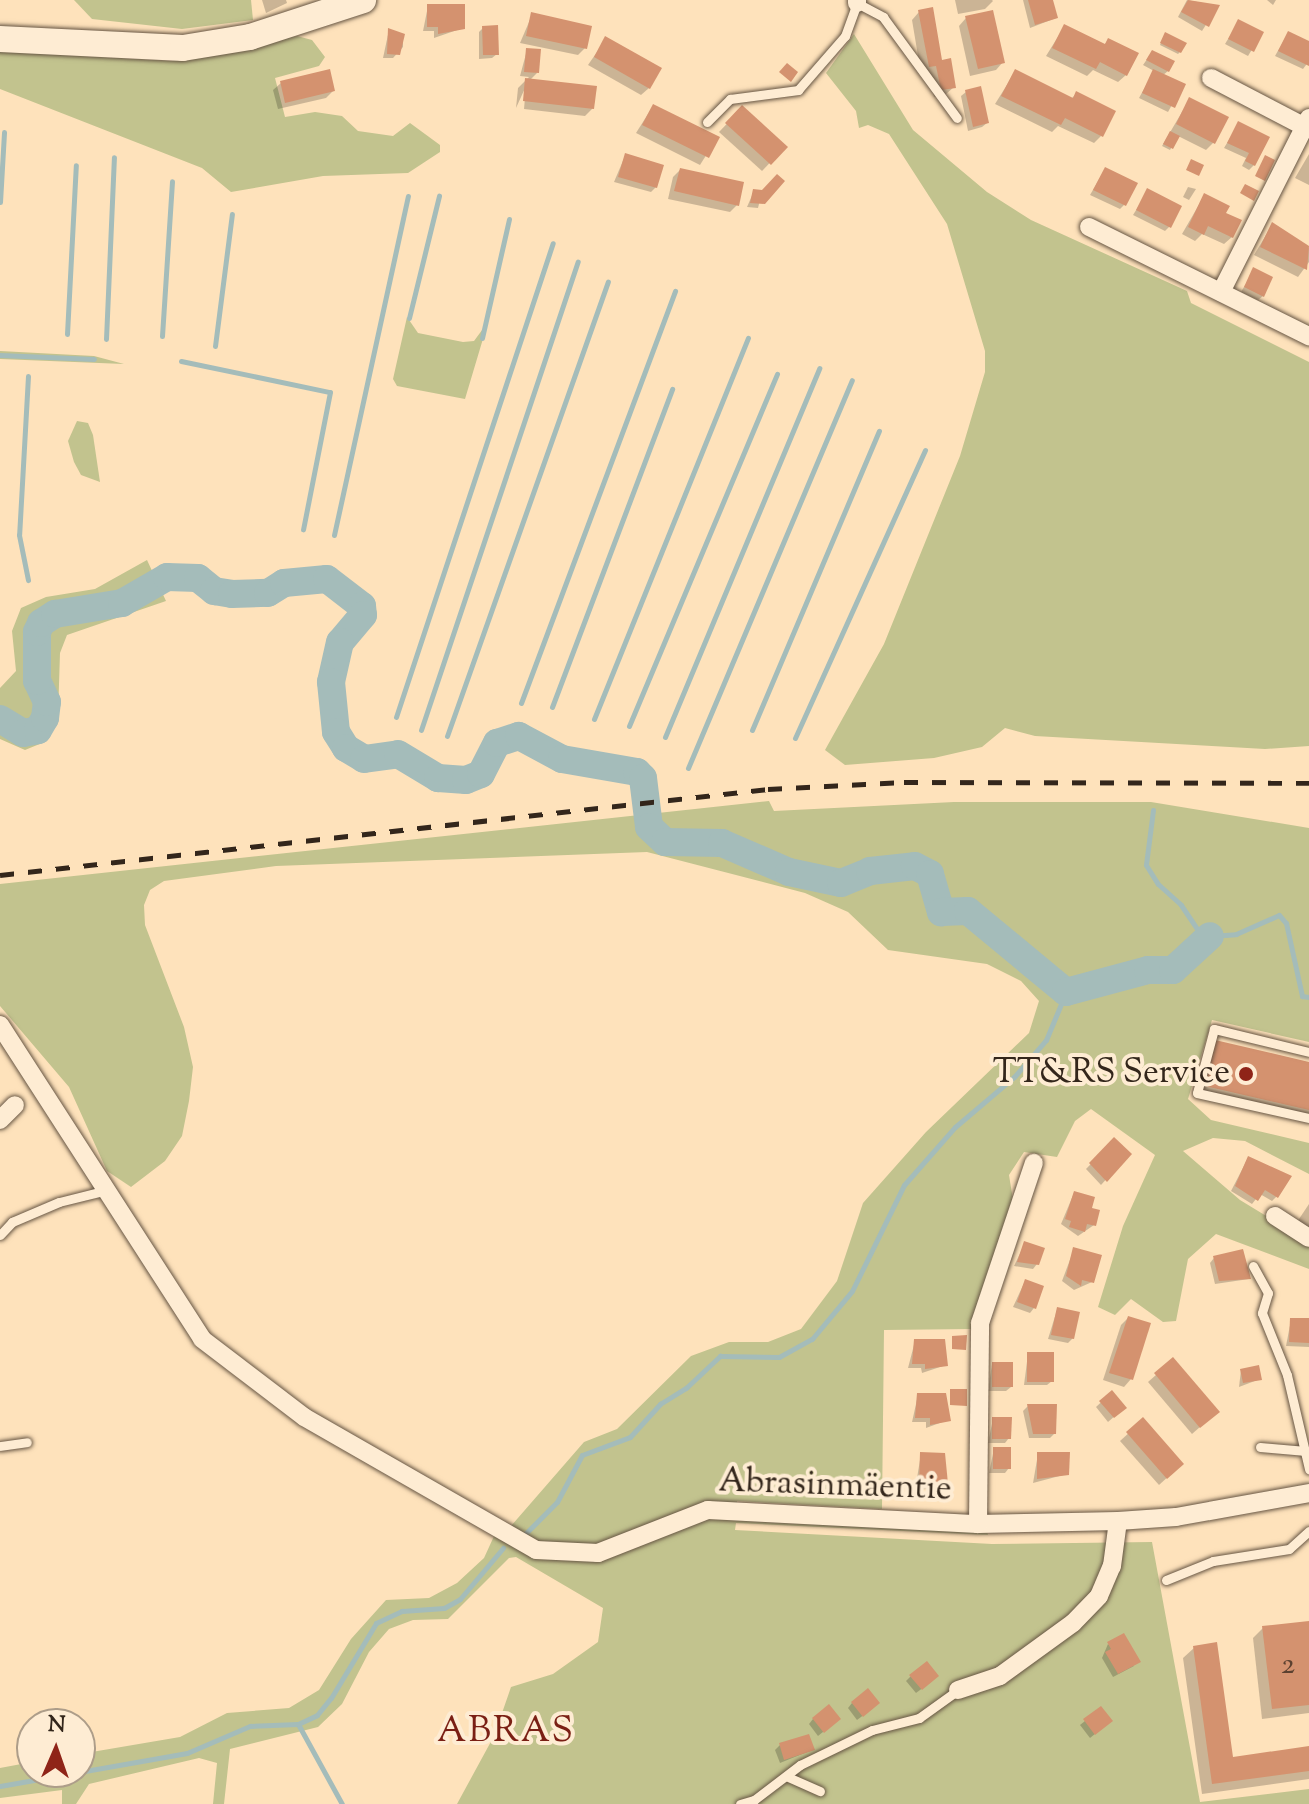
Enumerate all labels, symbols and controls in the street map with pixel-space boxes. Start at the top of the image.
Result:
place label: TT&RS Service [993,1054,1230,1094]
marker: TT&RS Service [1237,1065,1255,1083]
street label: Abrasinmäentie [718,1462,952,1510]
house number: 2 [1281,1648,1295,1684]
north arrow [16,1708,96,1788]
text: N [47,1710,66,1742]
district label: ABRAS [437,1711,575,1755]

